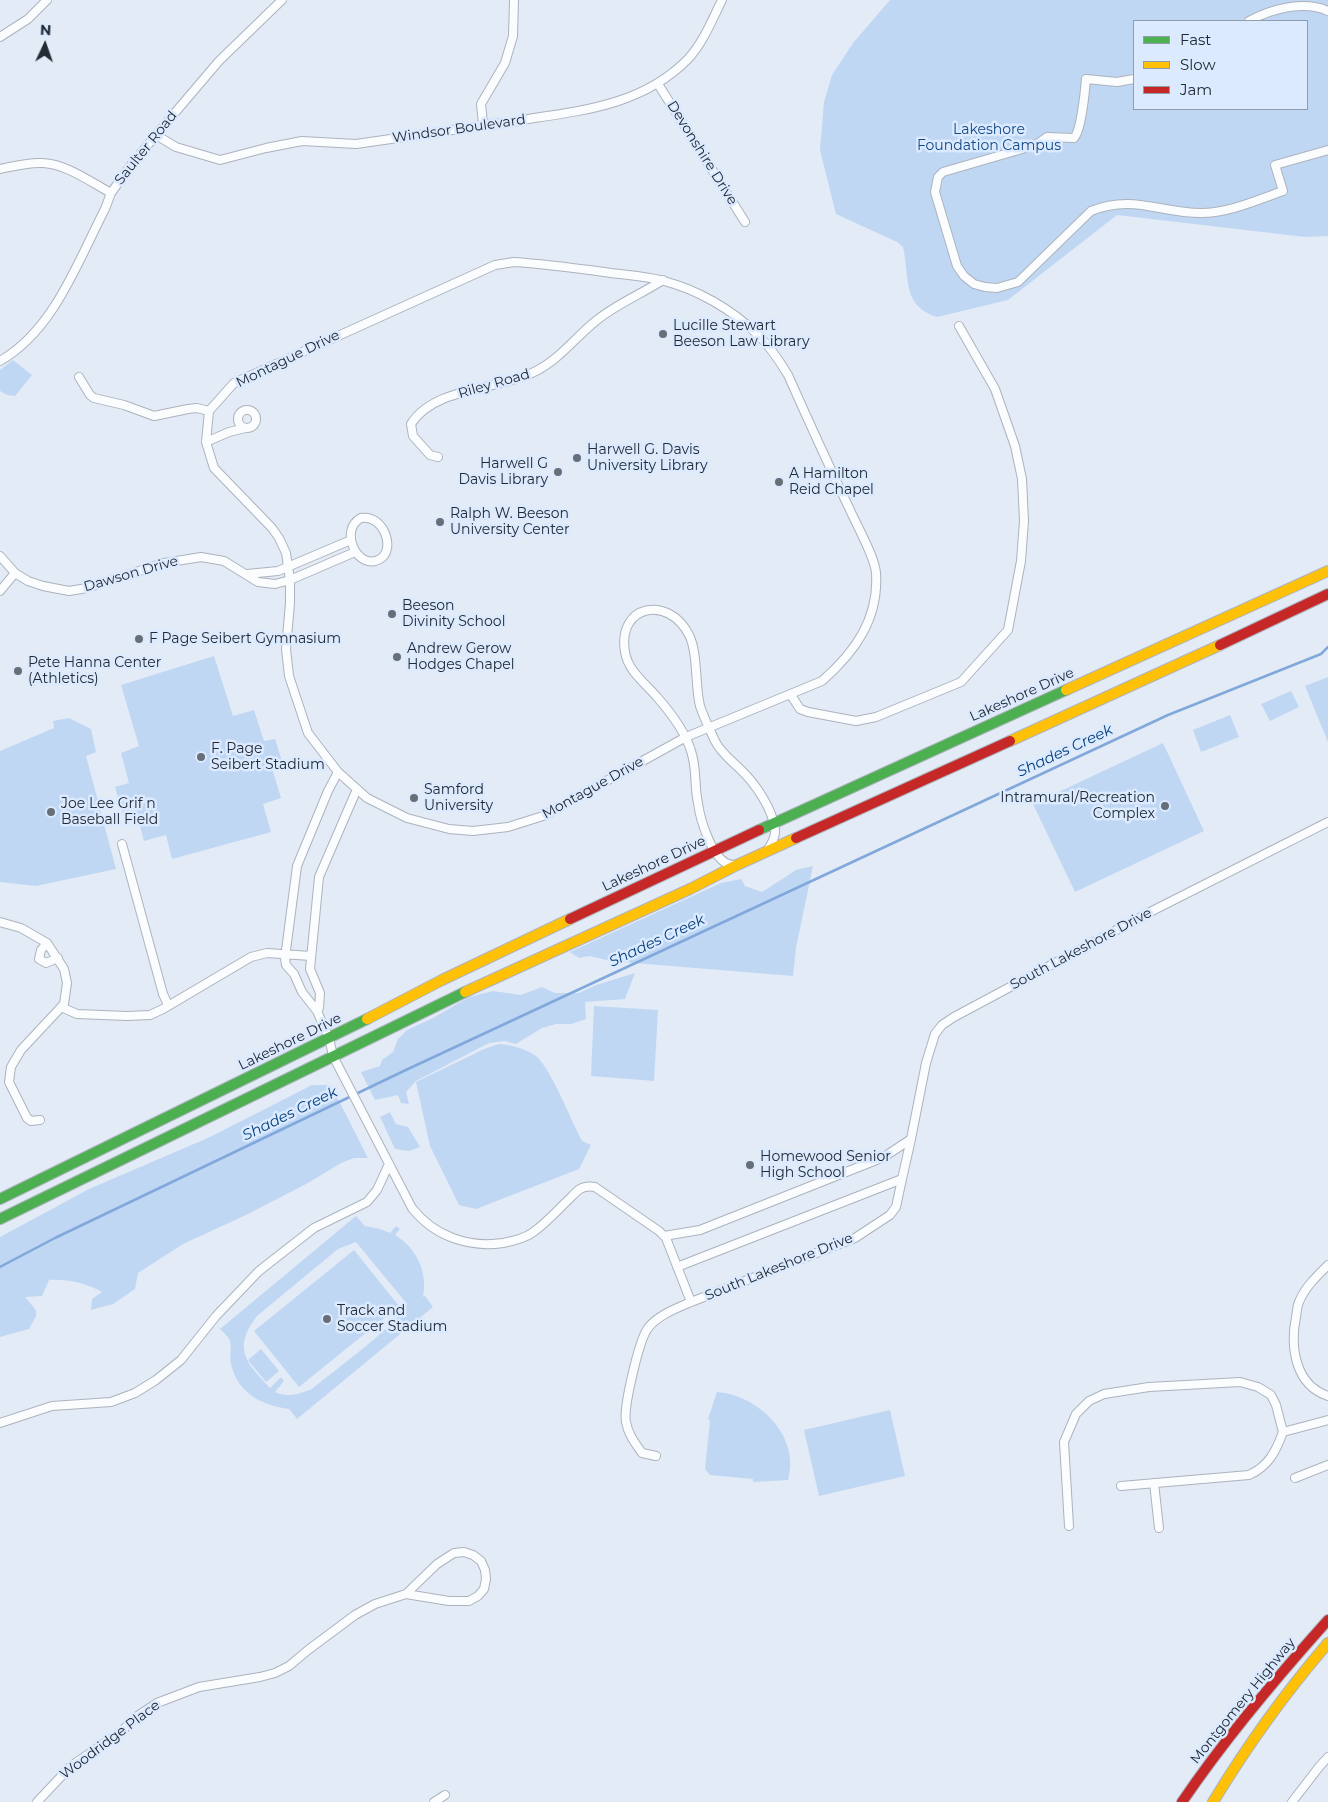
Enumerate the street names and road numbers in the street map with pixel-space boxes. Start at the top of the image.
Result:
street label: Devonshire Drive [663,98,741,208]
street label: Saulter Road [111,108,181,188]
street label: Windsor Boulevard [391,111,527,147]
street label: Montague Drive [234,327,342,391]
street label: Riley Road [456,366,532,402]
street label: Dawson Drive [82,553,180,595]
street label: Lakeshore Drive [967,664,1077,726]
street label: Montague Drive [539,753,647,823]
street label: Lakeshore Drive [600,833,708,895]
street label: South Lakeshore Drive [1007,905,1155,993]
street label: Lakeshore Drive [236,1010,344,1074]
street label: South Lakeshore Drive [703,1230,855,1304]
street label: Montgomery Highway [1187,1635,1299,1767]
street label: Woodridge Place [57,1697,163,1783]

